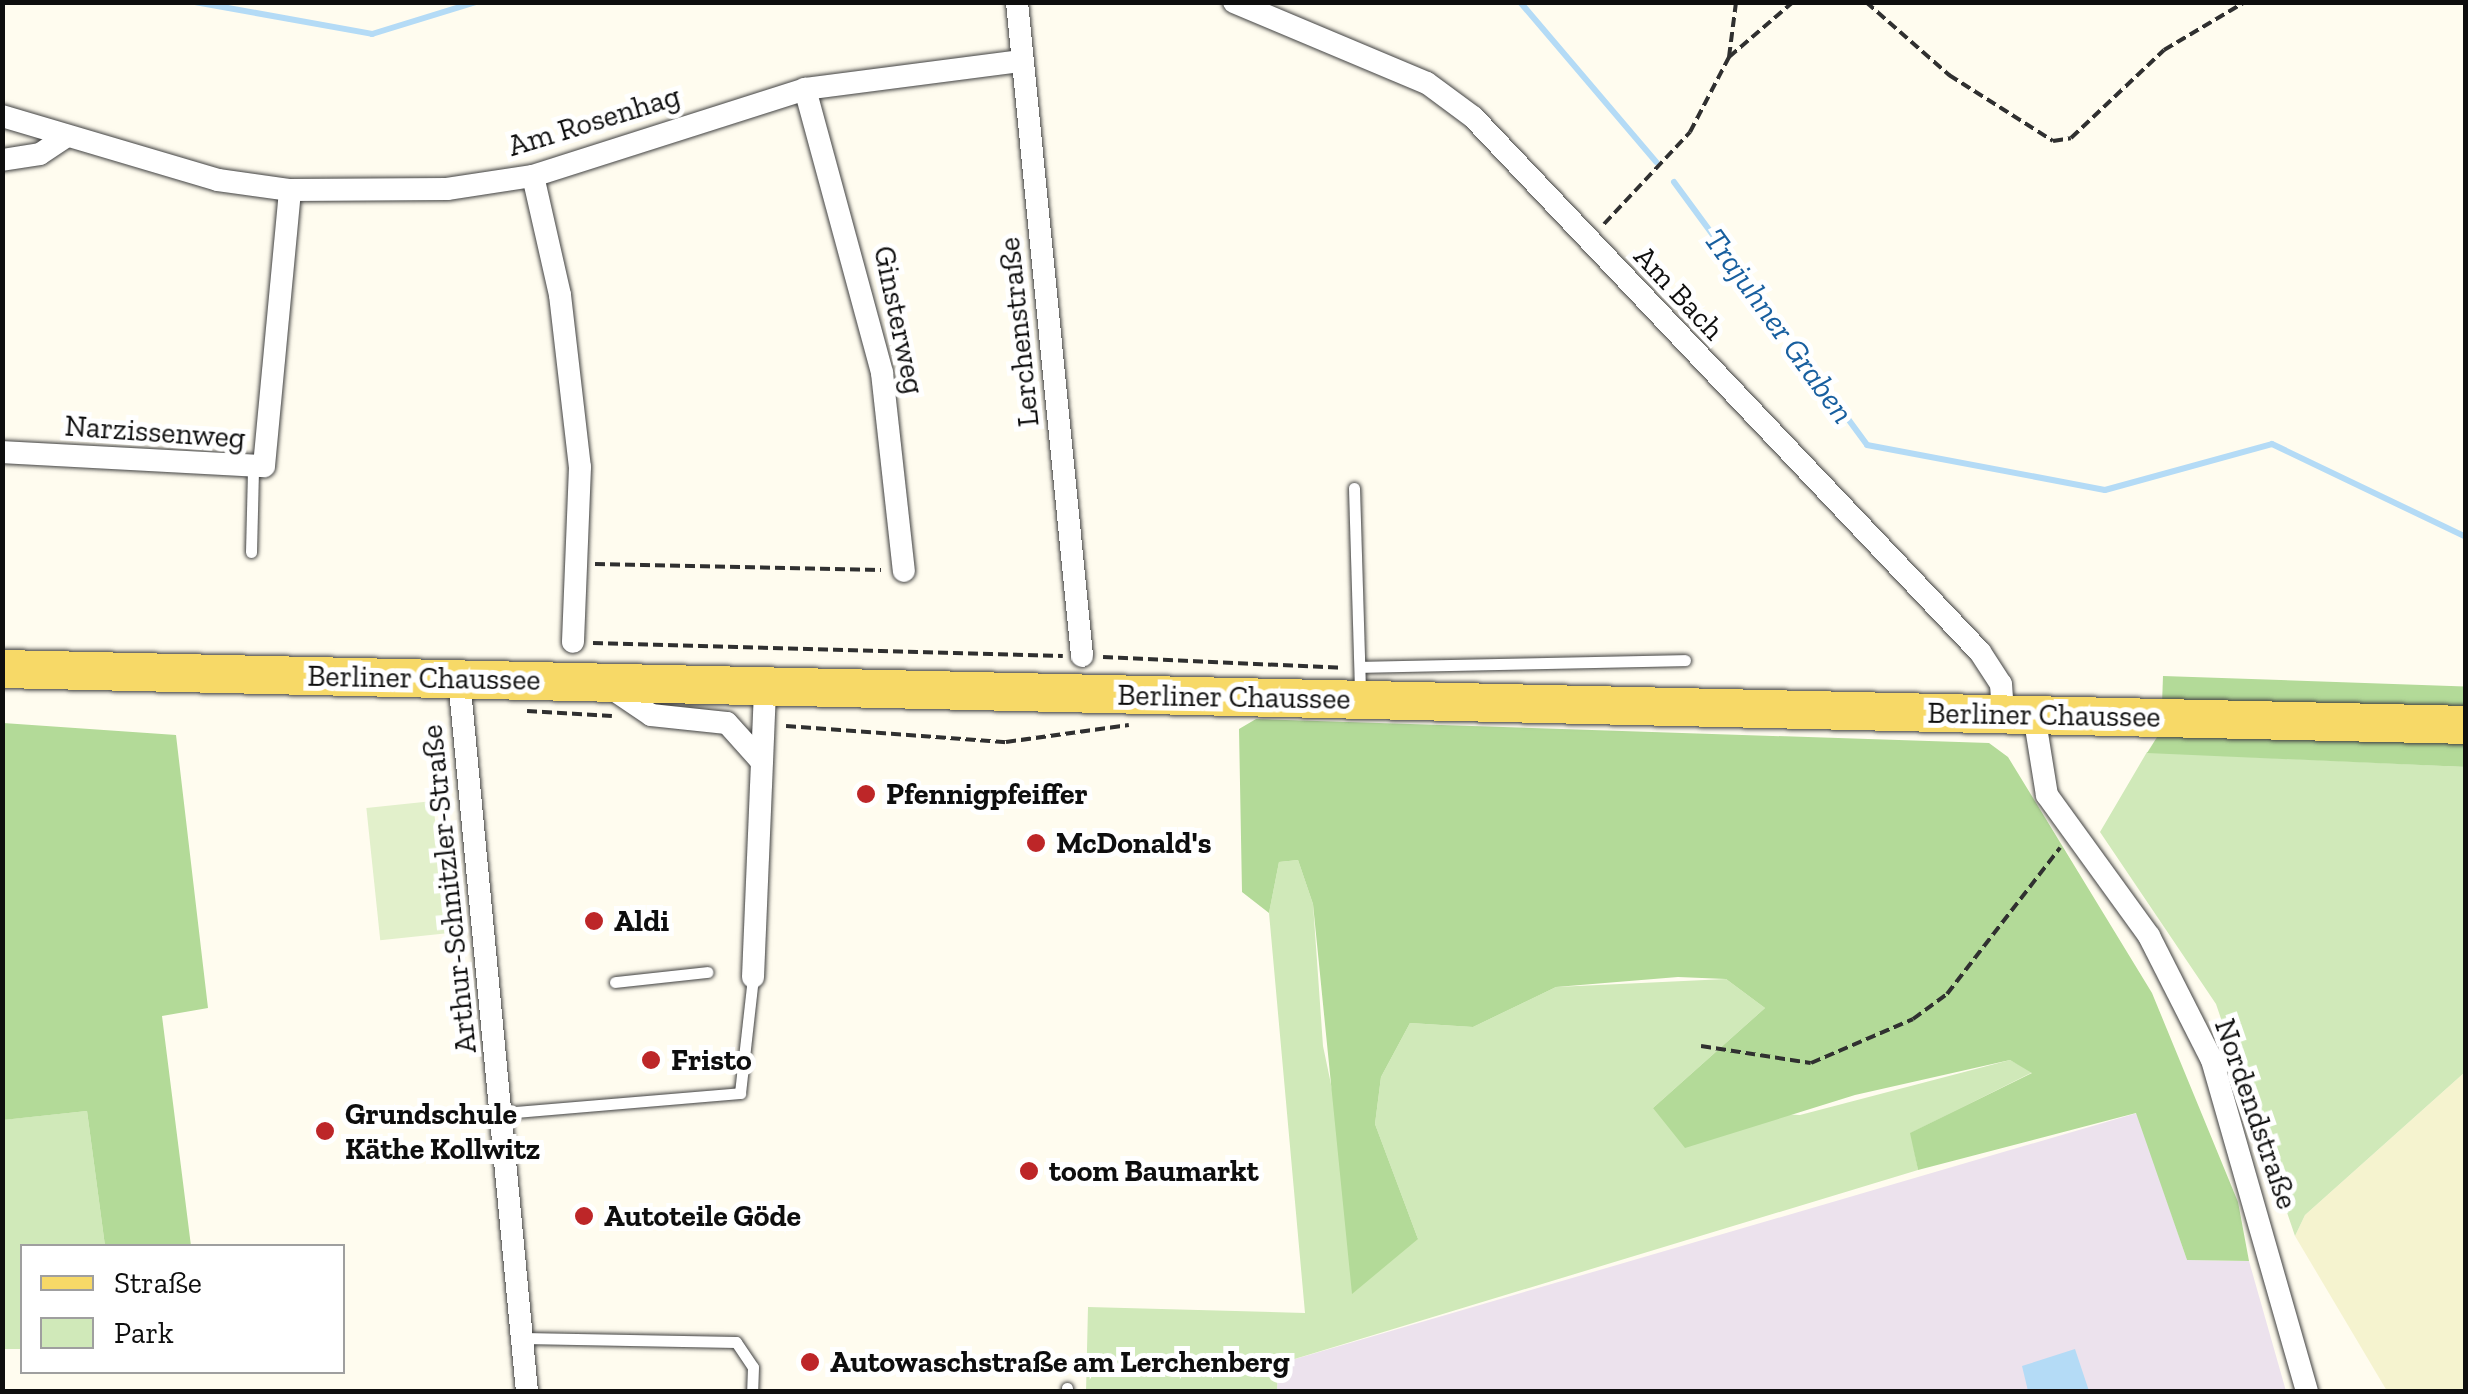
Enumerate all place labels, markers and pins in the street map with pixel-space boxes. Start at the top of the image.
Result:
place label: Pfennigpfeiffer [886,776,1088,812]
marker: Pfennigpfeiffer [855,783,877,805]
place label: McDonald's [1056,825,1211,861]
marker: McDonald's [1025,832,1047,854]
place label: Aldi [614,903,669,939]
marker: Aldi [583,910,605,932]
place label: Fristo [671,1042,752,1078]
marker: Fristo [640,1049,662,1071]
place label: Grundschule Käthe Kollwitz [345,1096,540,1166]
marker: Grundschule Käthe Kollwitz [314,1120,336,1142]
place label: toom Baumarkt [1049,1153,1259,1189]
marker: toom Baumarkt [1018,1160,1040,1182]
place label: Autoteile Göde [604,1198,801,1234]
marker: Autoteile Göde [573,1205,595,1227]
place label: Autowaschstraße am Lerchenberg [830,1344,1290,1380]
marker: Autowaschstraße am Lerchenberg [799,1351,821,1373]

